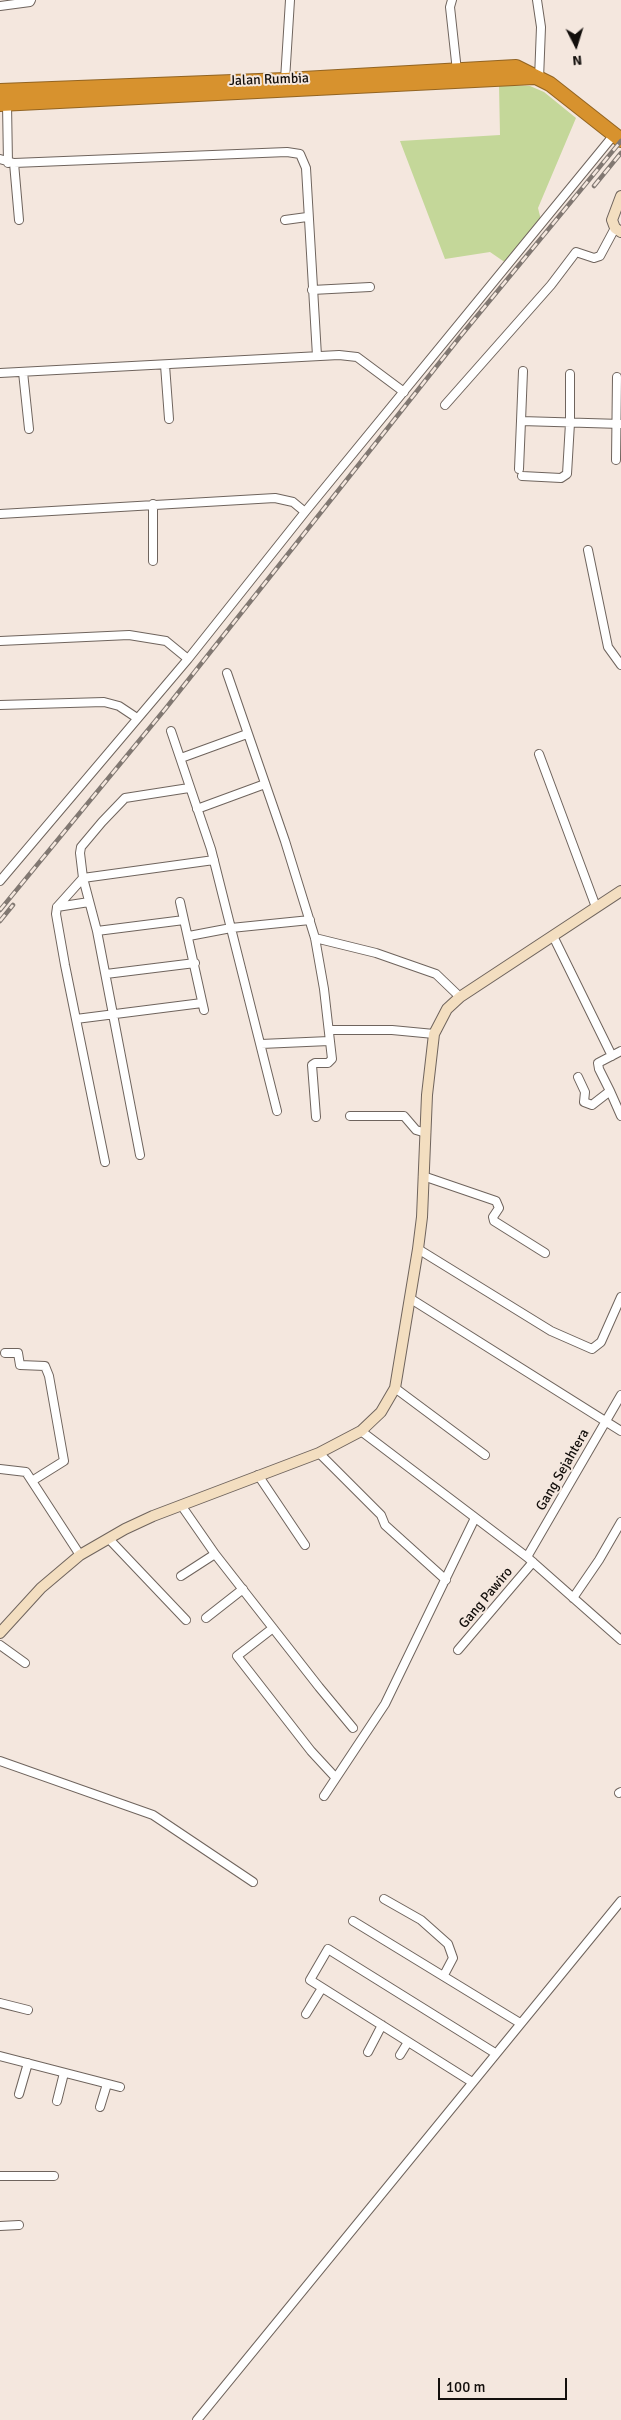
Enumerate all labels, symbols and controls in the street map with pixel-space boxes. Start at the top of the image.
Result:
north arrow [551,20,601,70]
text: N [572,52,583,69]
street label: Jalan Rumbia [229,70,309,90]
street label: Gang Sejahtera [533,1426,593,1514]
street label: Gang Pawiro [455,1564,517,1632]
scale bar [441,2368,570,2400]
text: 100 m [446,2378,486,2396]

